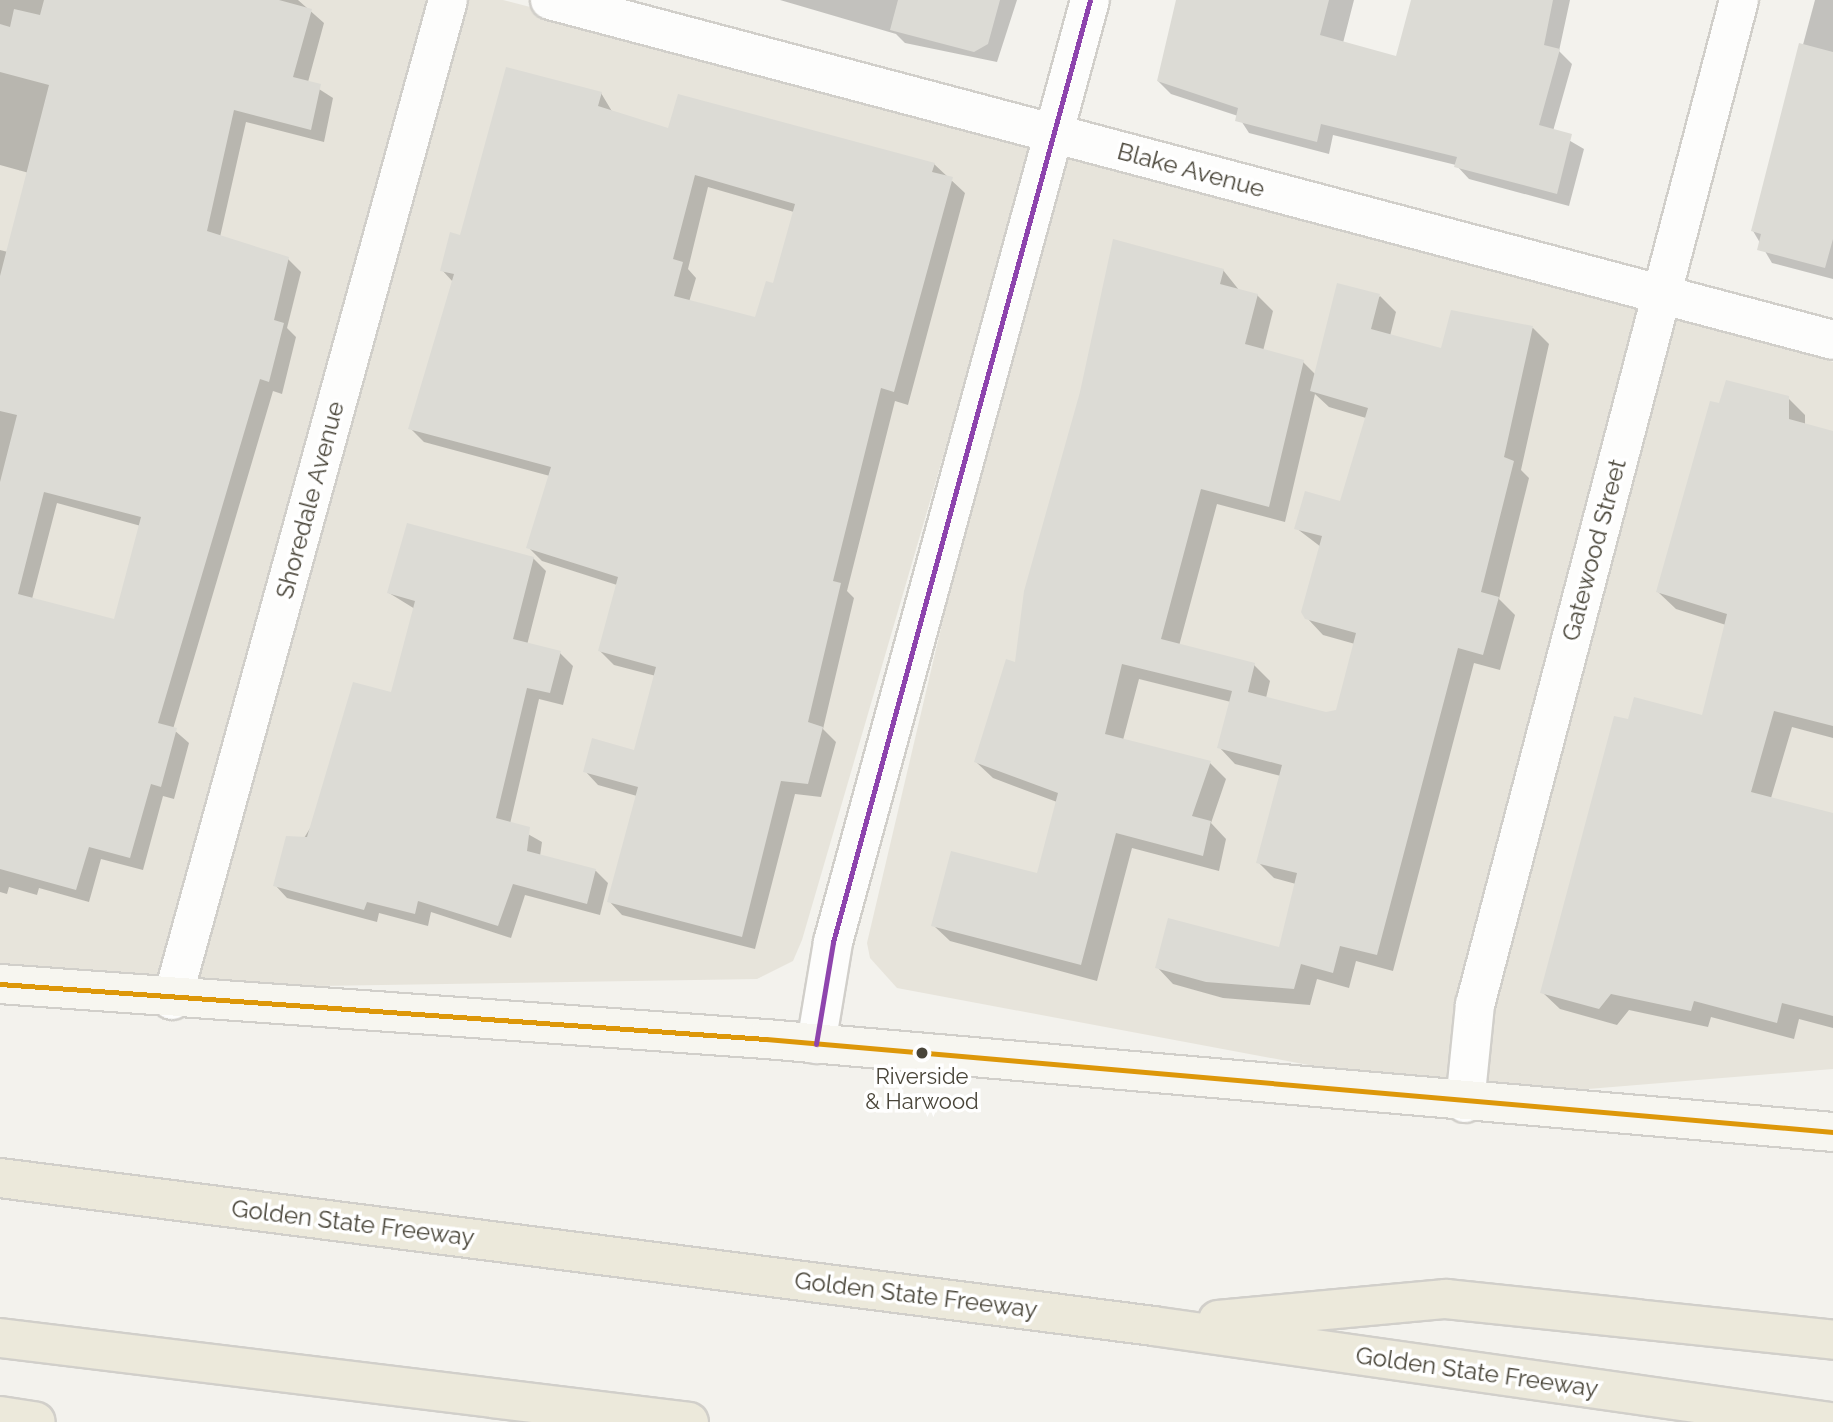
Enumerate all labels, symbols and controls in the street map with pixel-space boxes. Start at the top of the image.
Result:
street label: Blake Avenue [1114,136,1268,204]
street label: Shoredale Avenue [270,398,350,602]
street label: Gatewood Street [1556,456,1632,644]
marker: Riverside & Harwood [915,1046,929,1060]
place label: Riverside & Harwood [865,1063,979,1114]
street label: Golden State Freeway [230,1194,476,1252]
street label: Golden State Freeway [793,1266,1039,1324]
street label: Golden State Freeway [1354,1341,1600,1403]

